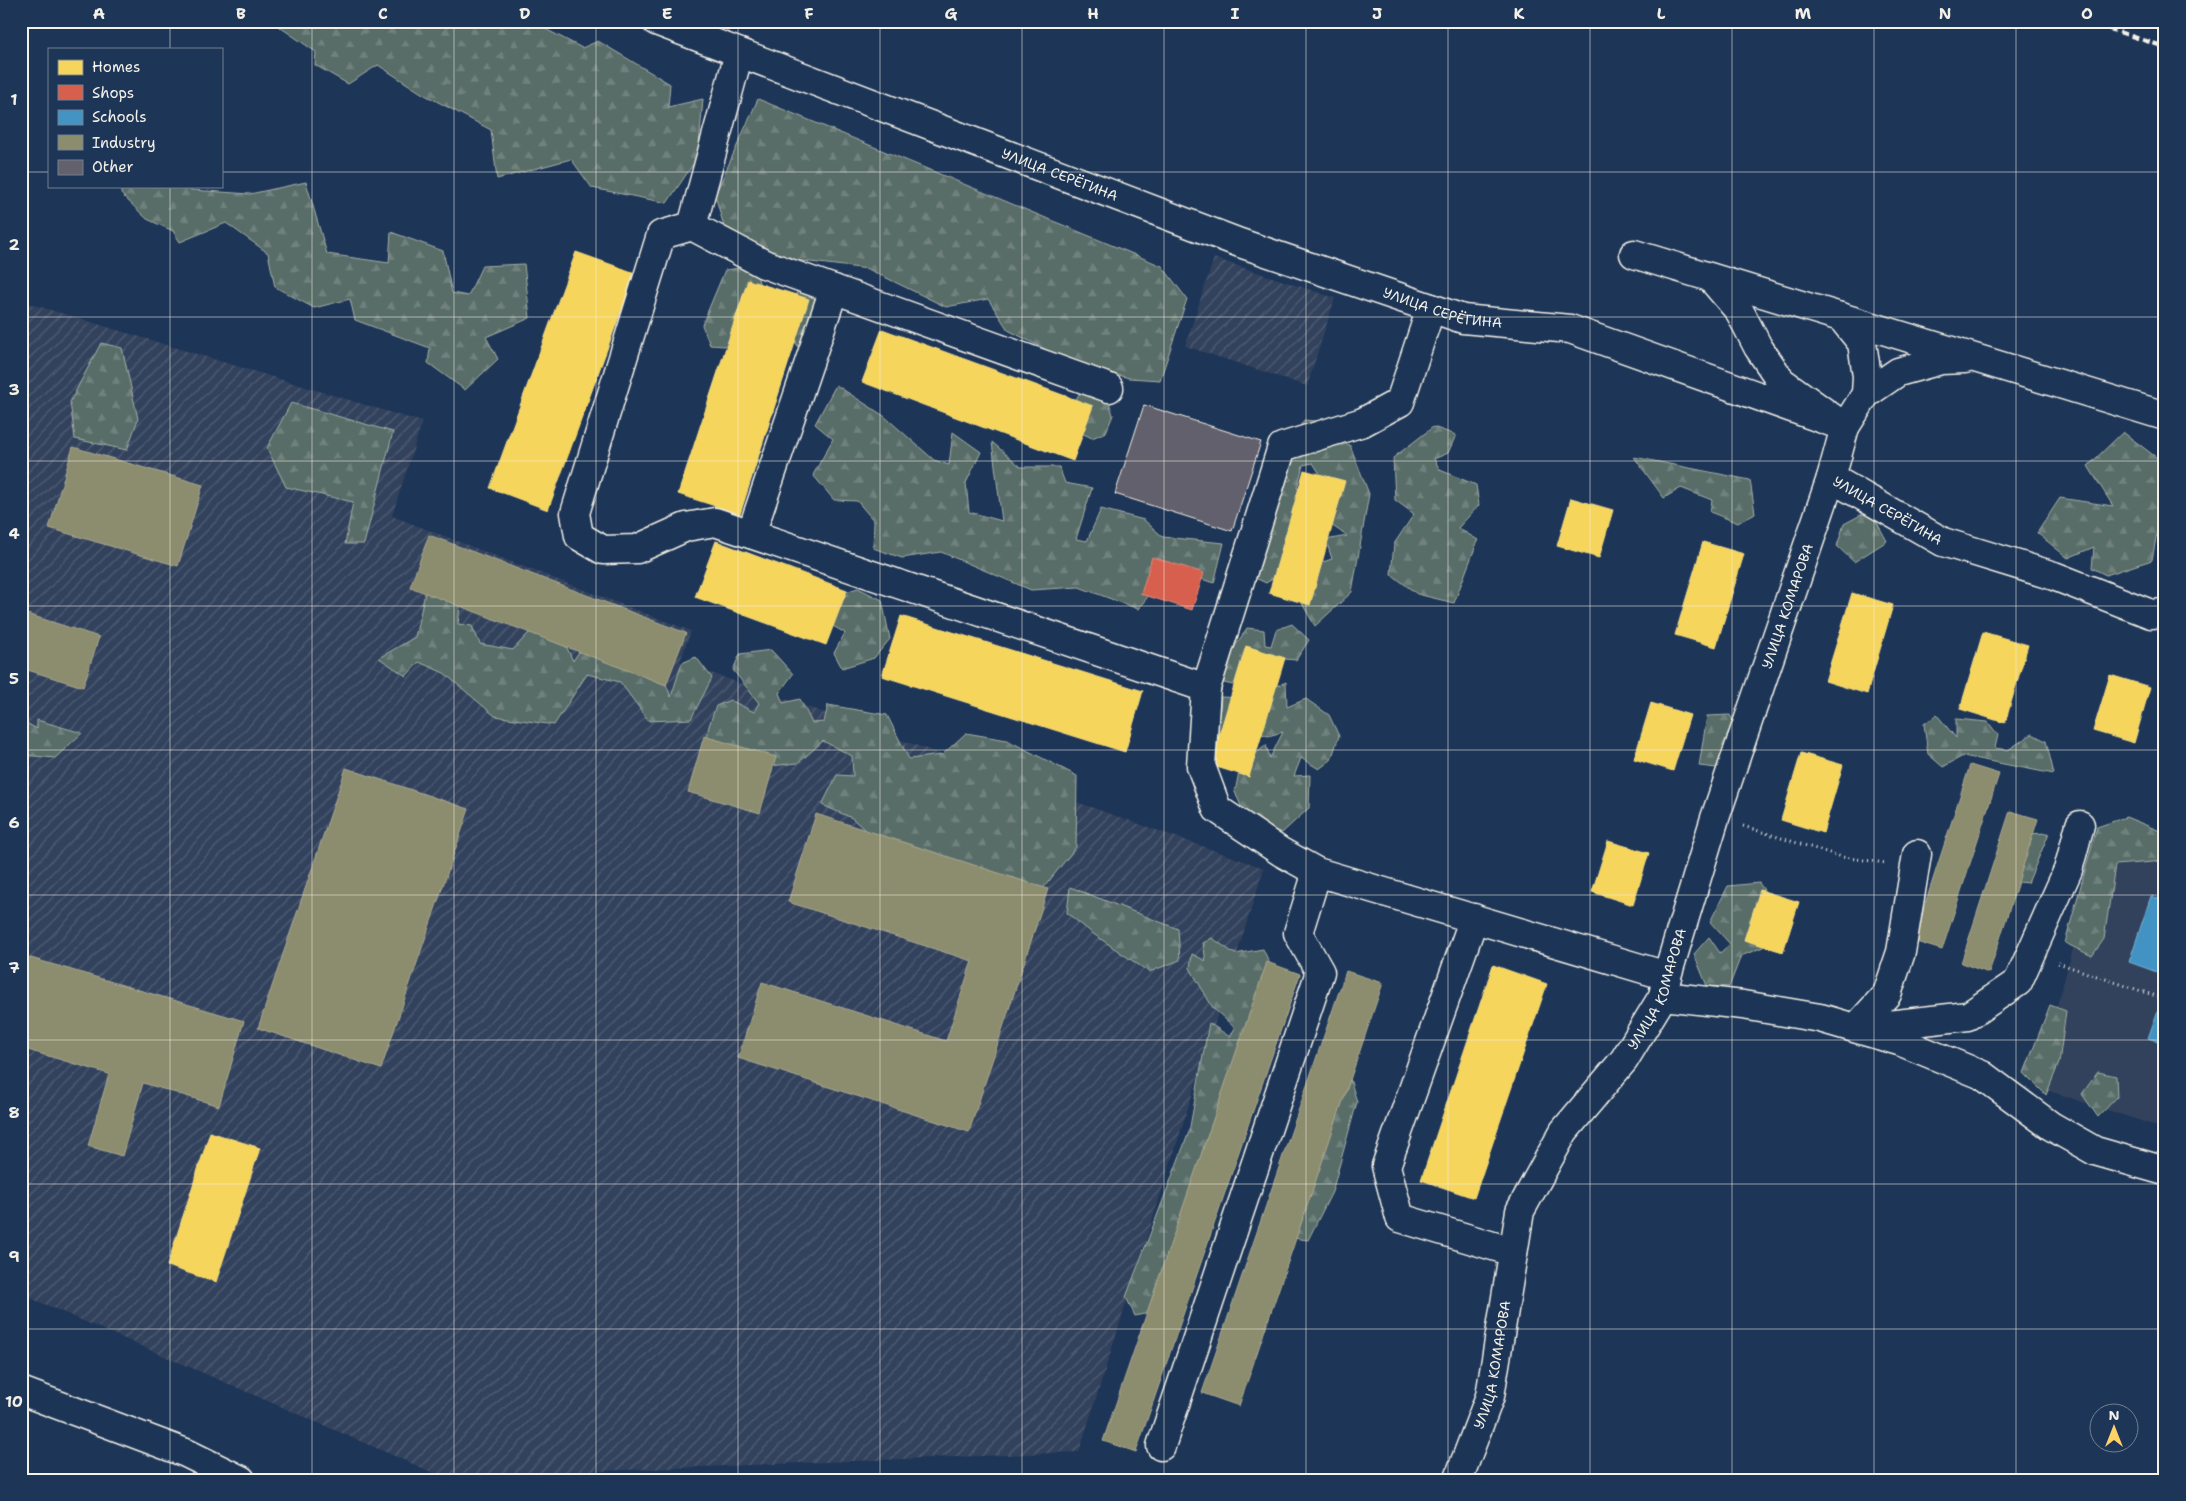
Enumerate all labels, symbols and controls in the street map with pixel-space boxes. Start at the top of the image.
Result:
text: A [93,3,105,24]
text: B [236,3,246,24]
text: C [378,3,388,24]
text: D [519,3,531,24]
text: E [662,3,672,24]
text: F [804,3,814,24]
text: G [945,3,958,24]
text: H [1087,3,1099,24]
text: I [1231,3,1240,24]
text: J [1372,3,1382,24]
text: K [1514,3,1525,24]
text: L [1657,3,1666,24]
text: M [1795,3,1812,24]
text: N [1939,3,1951,24]
text: O [2081,3,2093,24]
legend [48,48,222,188]
text: Homes [92,57,140,77]
text: Shops [92,83,134,103]
text: 1 [10,89,18,110]
text: Schools [92,107,147,127]
text: Industry [92,133,156,153]
street label: УЛИЦА СЕРЁГИНА [999,144,1121,205]
text: Other [92,157,134,177]
text: 2 [8,234,20,255]
street label: УЛИЦА СЕРЁГИНА [1381,283,1503,332]
text: 3 [8,379,20,400]
street label: УЛИЦА СЕРЁГИНА [1830,472,1946,549]
text: 4 [8,523,20,544]
street label: УЛИЦА КОМАРОВА [1758,541,1817,671]
text: 5 [9,668,19,689]
text: 6 [8,812,20,833]
street label: УЛИЦА КОМАРОВА [1624,926,1690,1053]
text: 7 [8,957,20,978]
text: 8 [8,1102,20,1123]
text: 9 [8,1246,20,1267]
street label: УЛИЦА КОМАРОВА [1469,1299,1514,1431]
text: 10 [5,1391,23,1412]
north arrow [2088,1404,2138,1454]
text: N [2108,1406,2120,1424]

